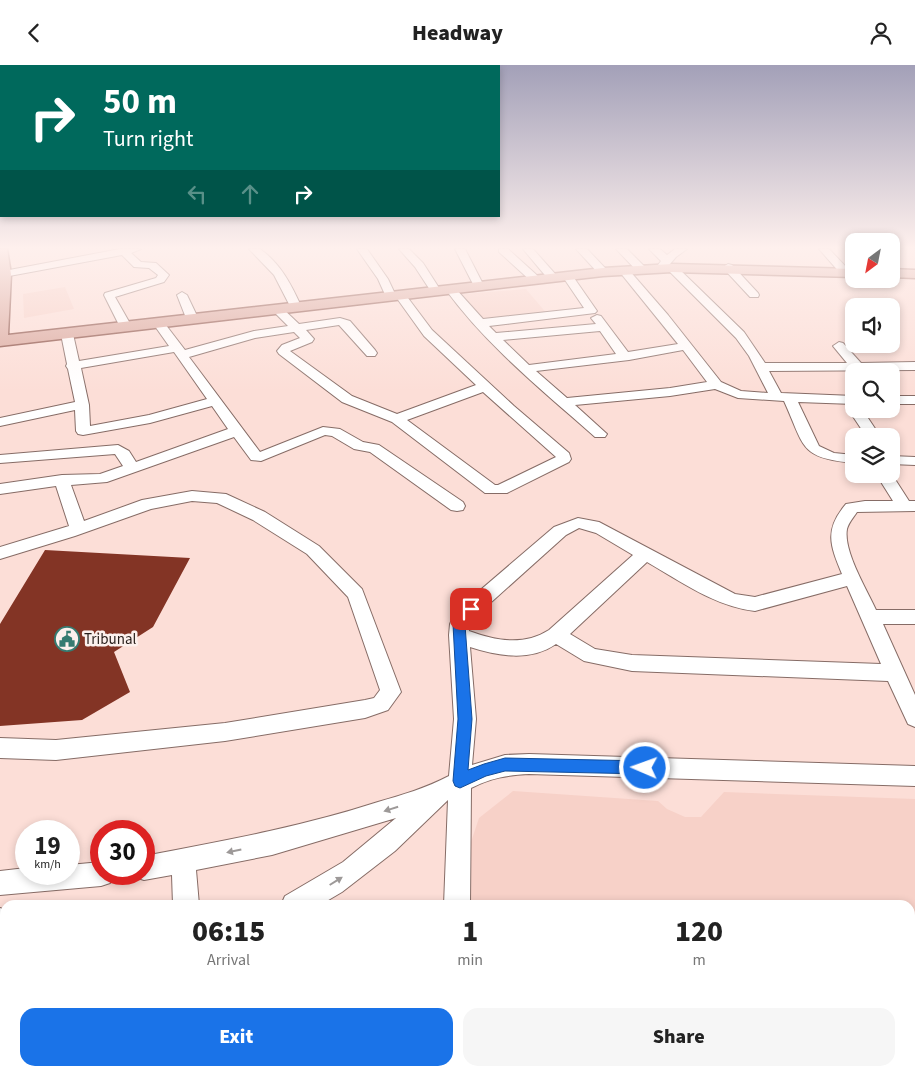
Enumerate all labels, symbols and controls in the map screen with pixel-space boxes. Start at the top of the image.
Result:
text: Headway [412,17,503,49]
icon: back [20,19,48,47]
icon: person [867,19,895,47]
text: 50 m [103,77,177,127]
icon: right [20,85,85,150]
text: Turn right [103,123,193,155]
icon: left [183,180,211,208]
icon: ahead [236,180,264,208]
icon: right [289,180,317,208]
north arrow [845,233,900,287]
map controls [845,233,900,483]
button: sound [845,298,900,353]
button: search [845,363,900,418]
button: layers [845,428,900,483]
pin [450,588,492,630]
icon: arrive [457,595,485,623]
public building icon: Tribunal [54,626,80,652]
place label: Tribunal [84,629,136,650]
position arrow [618,741,670,793]
one-way arrow [383,806,398,813]
speed limit sign: 30 [90,820,155,885]
text: 19 [34,828,61,864]
one-way arrow [226,847,241,855]
text: km/h [34,856,61,873]
one-way arrow [329,876,342,885]
text: 06:15 [192,910,265,953]
text: 1 [462,910,478,953]
text: 120 [675,910,723,953]
text: Arrival [207,949,250,971]
text: min [457,949,483,971]
text: m [692,949,706,971]
button: Exit [20,1008,453,1066]
button: Share [463,1008,895,1066]

